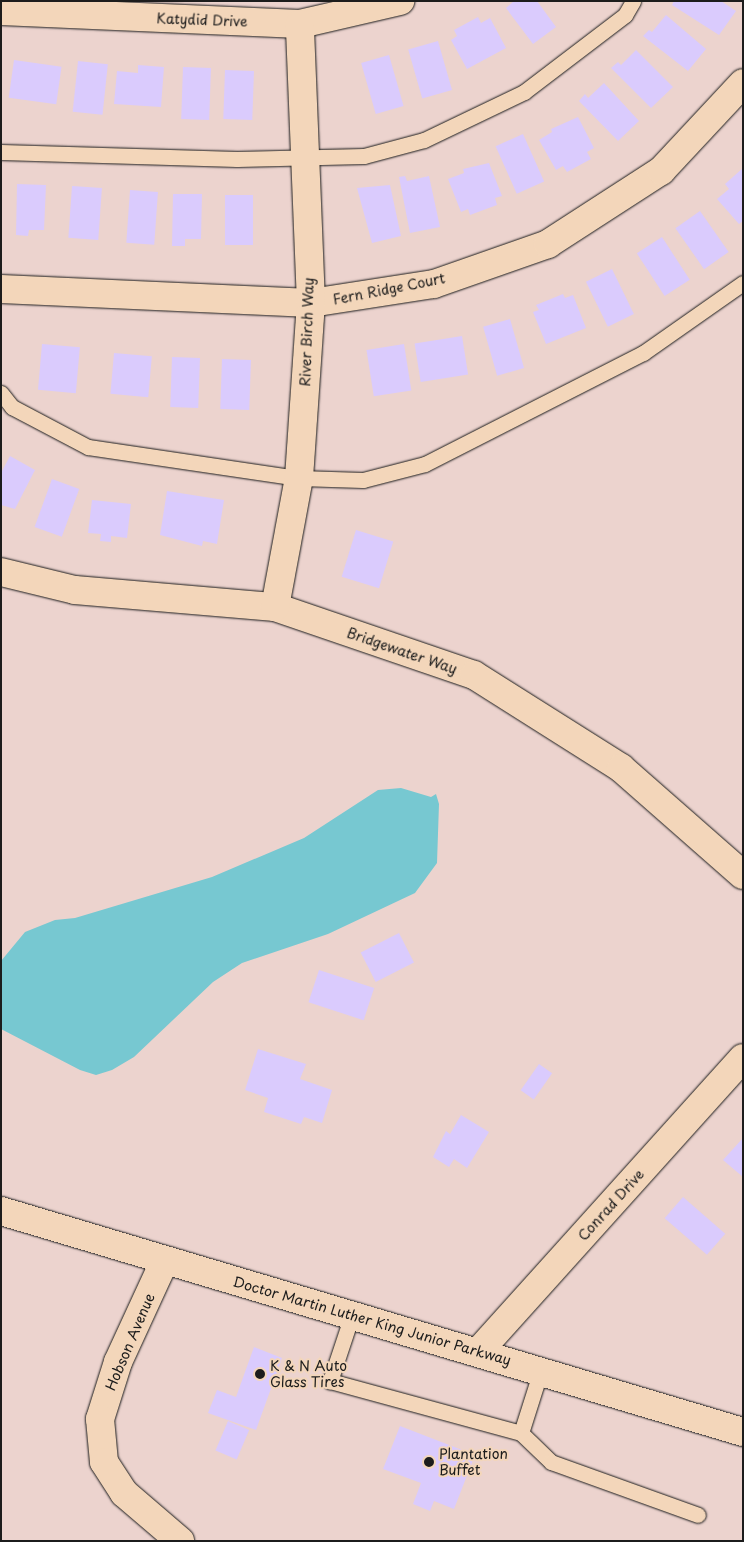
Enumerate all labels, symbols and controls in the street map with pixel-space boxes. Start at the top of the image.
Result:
street label: Katydid Drive [156,10,248,30]
street label: Fern Ridge Court [331,270,447,308]
street label: River Birch Way [297,277,317,387]
street label: Bridgewater Way [344,624,460,678]
street label: Conrad Drive [574,1166,648,1244]
street label: Doctor Martin Luther King Junior Parkway [230,1273,514,1369]
street label: Hobson Avenue [102,1292,158,1392]
place label: K & N Auto Glass Tires [270,1358,347,1390]
marker: K & N Auto Glass Tires [254,1368,266,1380]
place label: Plantation Buffet [439,1446,508,1478]
marker: Plantation Buffet [423,1456,435,1468]

